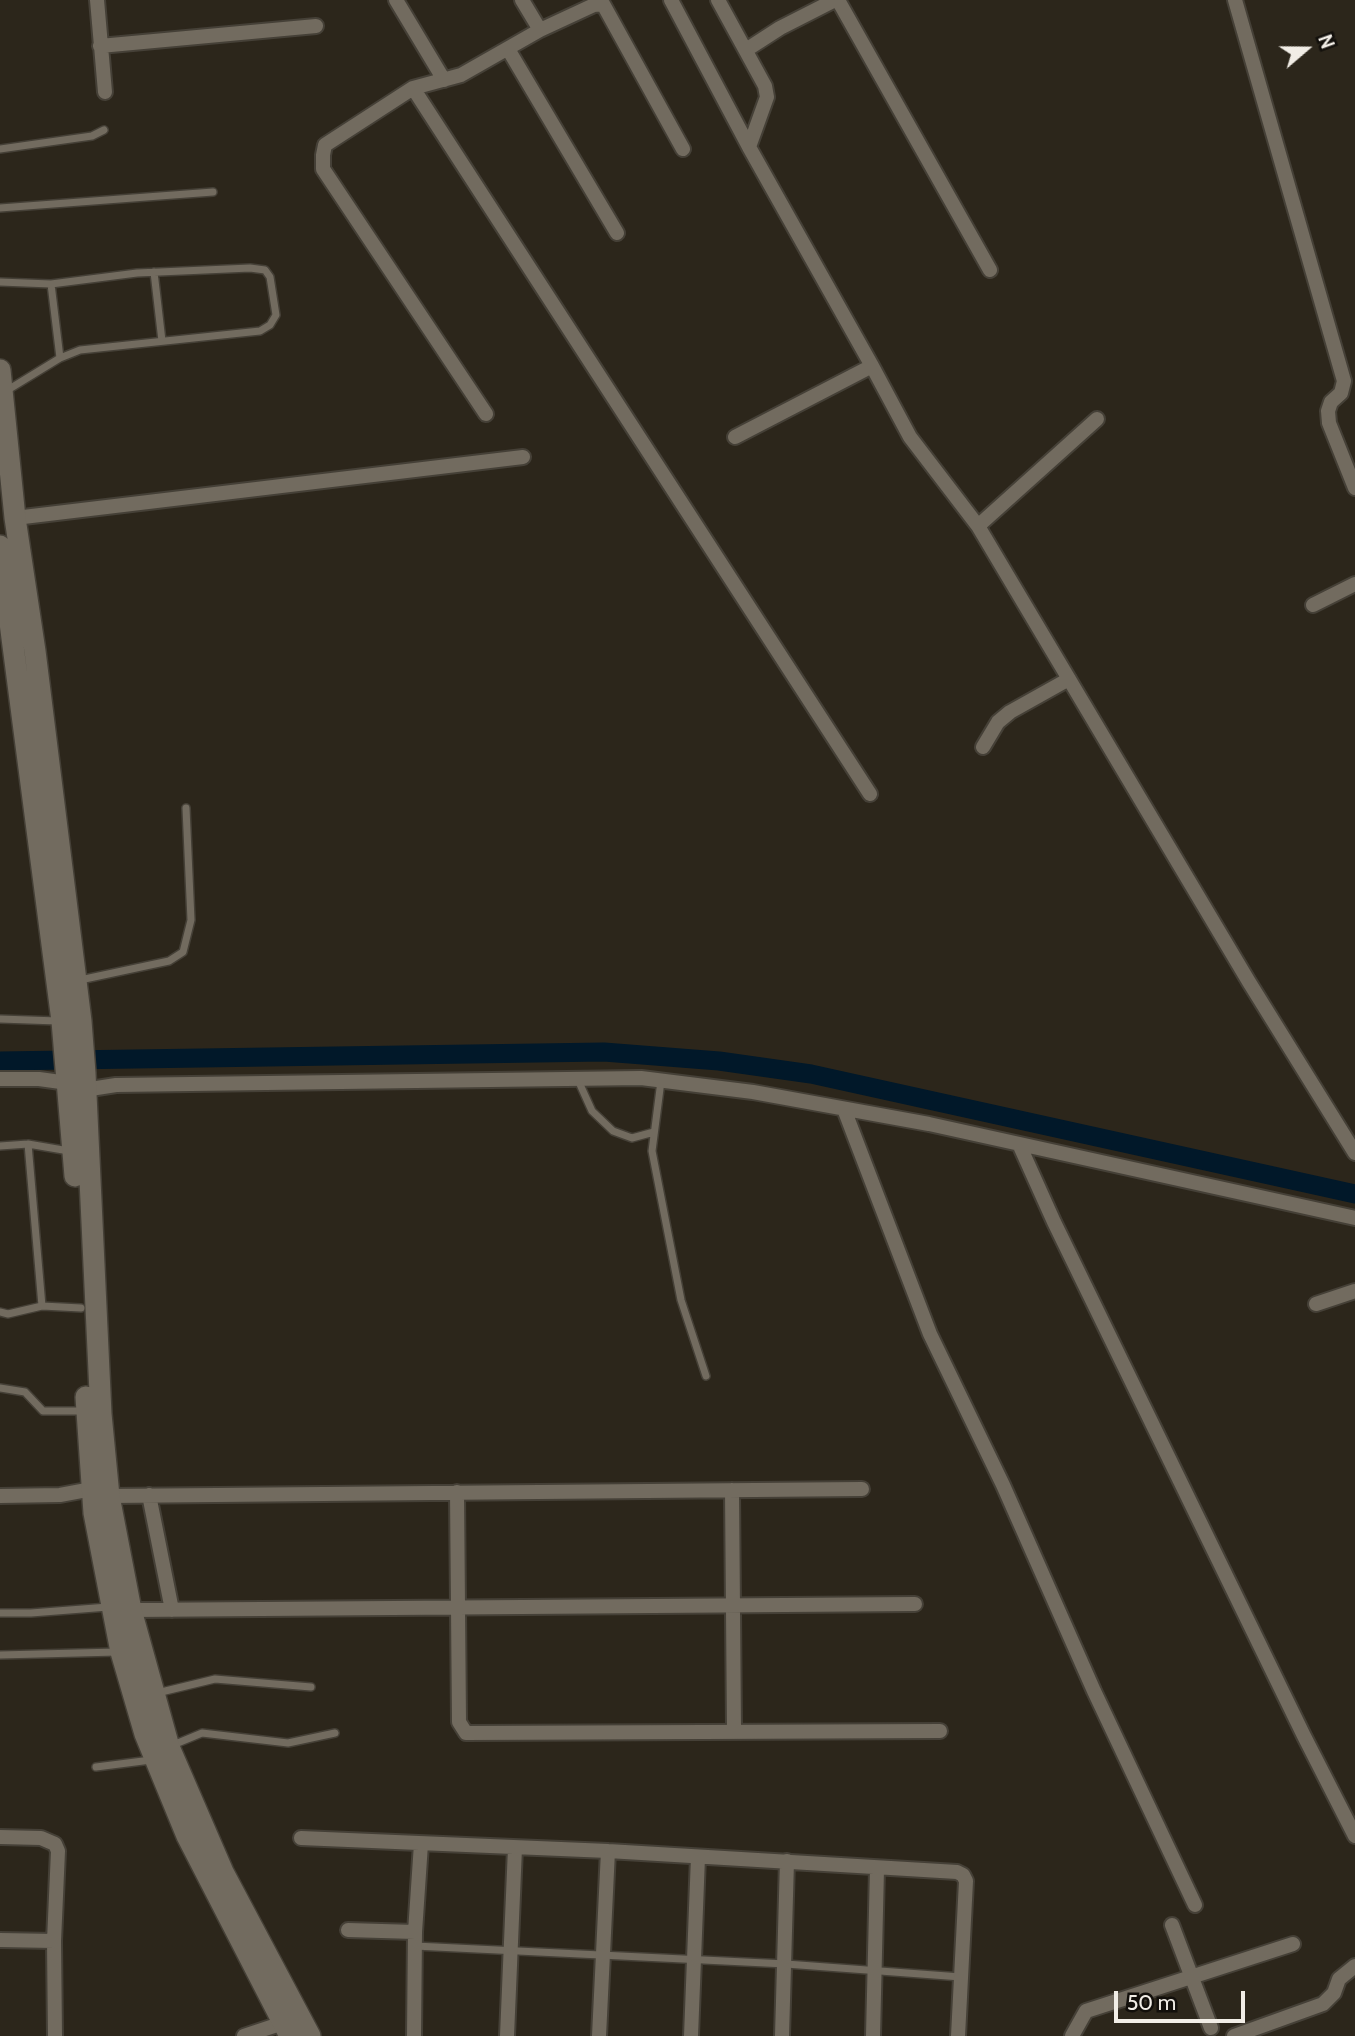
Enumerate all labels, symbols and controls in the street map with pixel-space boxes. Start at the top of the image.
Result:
north arrow [1271,14,1341,84]
text: N [1313,31,1339,52]
scale bar [1117,1976,1248,2020]
text: 50 m [1127,1990,1176,2015]

